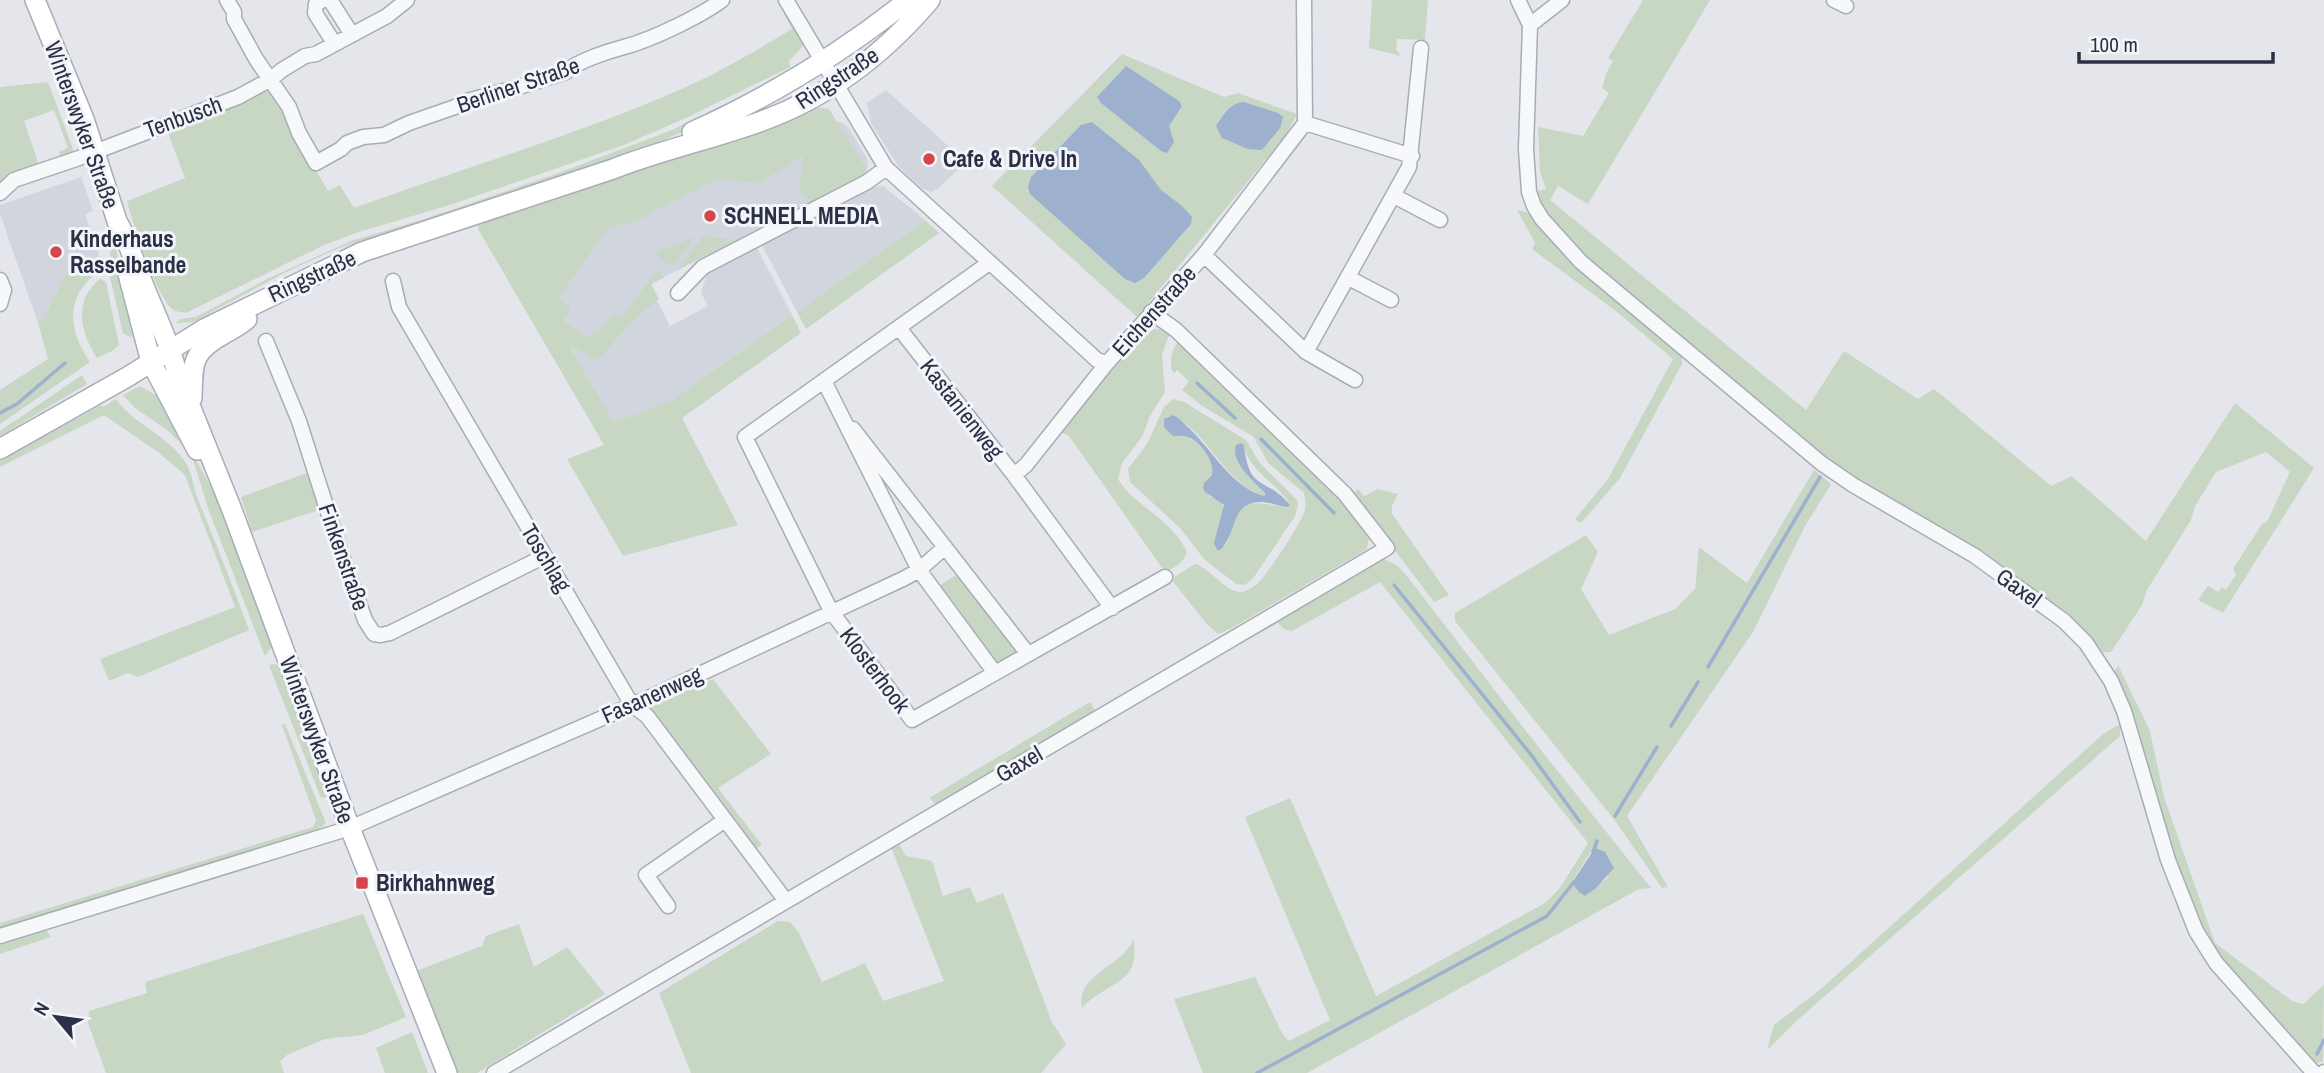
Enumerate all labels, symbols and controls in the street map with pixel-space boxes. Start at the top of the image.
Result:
scale bar [2079,21,2273,65]
text: 100 m [2090,30,2138,59]
street label: Winterswyker Straße [38,37,127,213]
street label: Ringstraße [789,39,884,116]
street label: Berliner Straße [452,49,583,120]
street label: Tenbusch [140,88,226,145]
place label: Cafe & Drive In [943,143,1077,174]
marker: Cafe & Drive In [921,151,937,167]
place label: SCHNELL MEDIA [724,200,879,231]
marker: SCHNELL MEDIA [702,208,718,224]
place label: Kinderhaus Rasselbande [70,223,186,280]
street label: Ringstraße [263,242,361,309]
marker: Kinderhaus Rasselbande [48,244,64,260]
street label: Eichenstraße [1105,259,1203,363]
street label: Kastanienweg [913,352,1012,466]
street label: Finkenstraße [312,499,377,614]
street label: Toschlag [514,518,579,598]
street label: Gaxel [1990,561,2048,615]
street label: Klosterhook [833,621,918,719]
street label: Winterswyker Straße [273,652,362,828]
street label: Fasanenweg [597,658,707,730]
street label: Gaxel [990,738,1048,789]
place label: Birkhahnweg [376,867,495,898]
marker: Birkhahnweg [354,875,370,891]
north arrow [21,982,91,1052]
text: N [27,998,55,1020]

